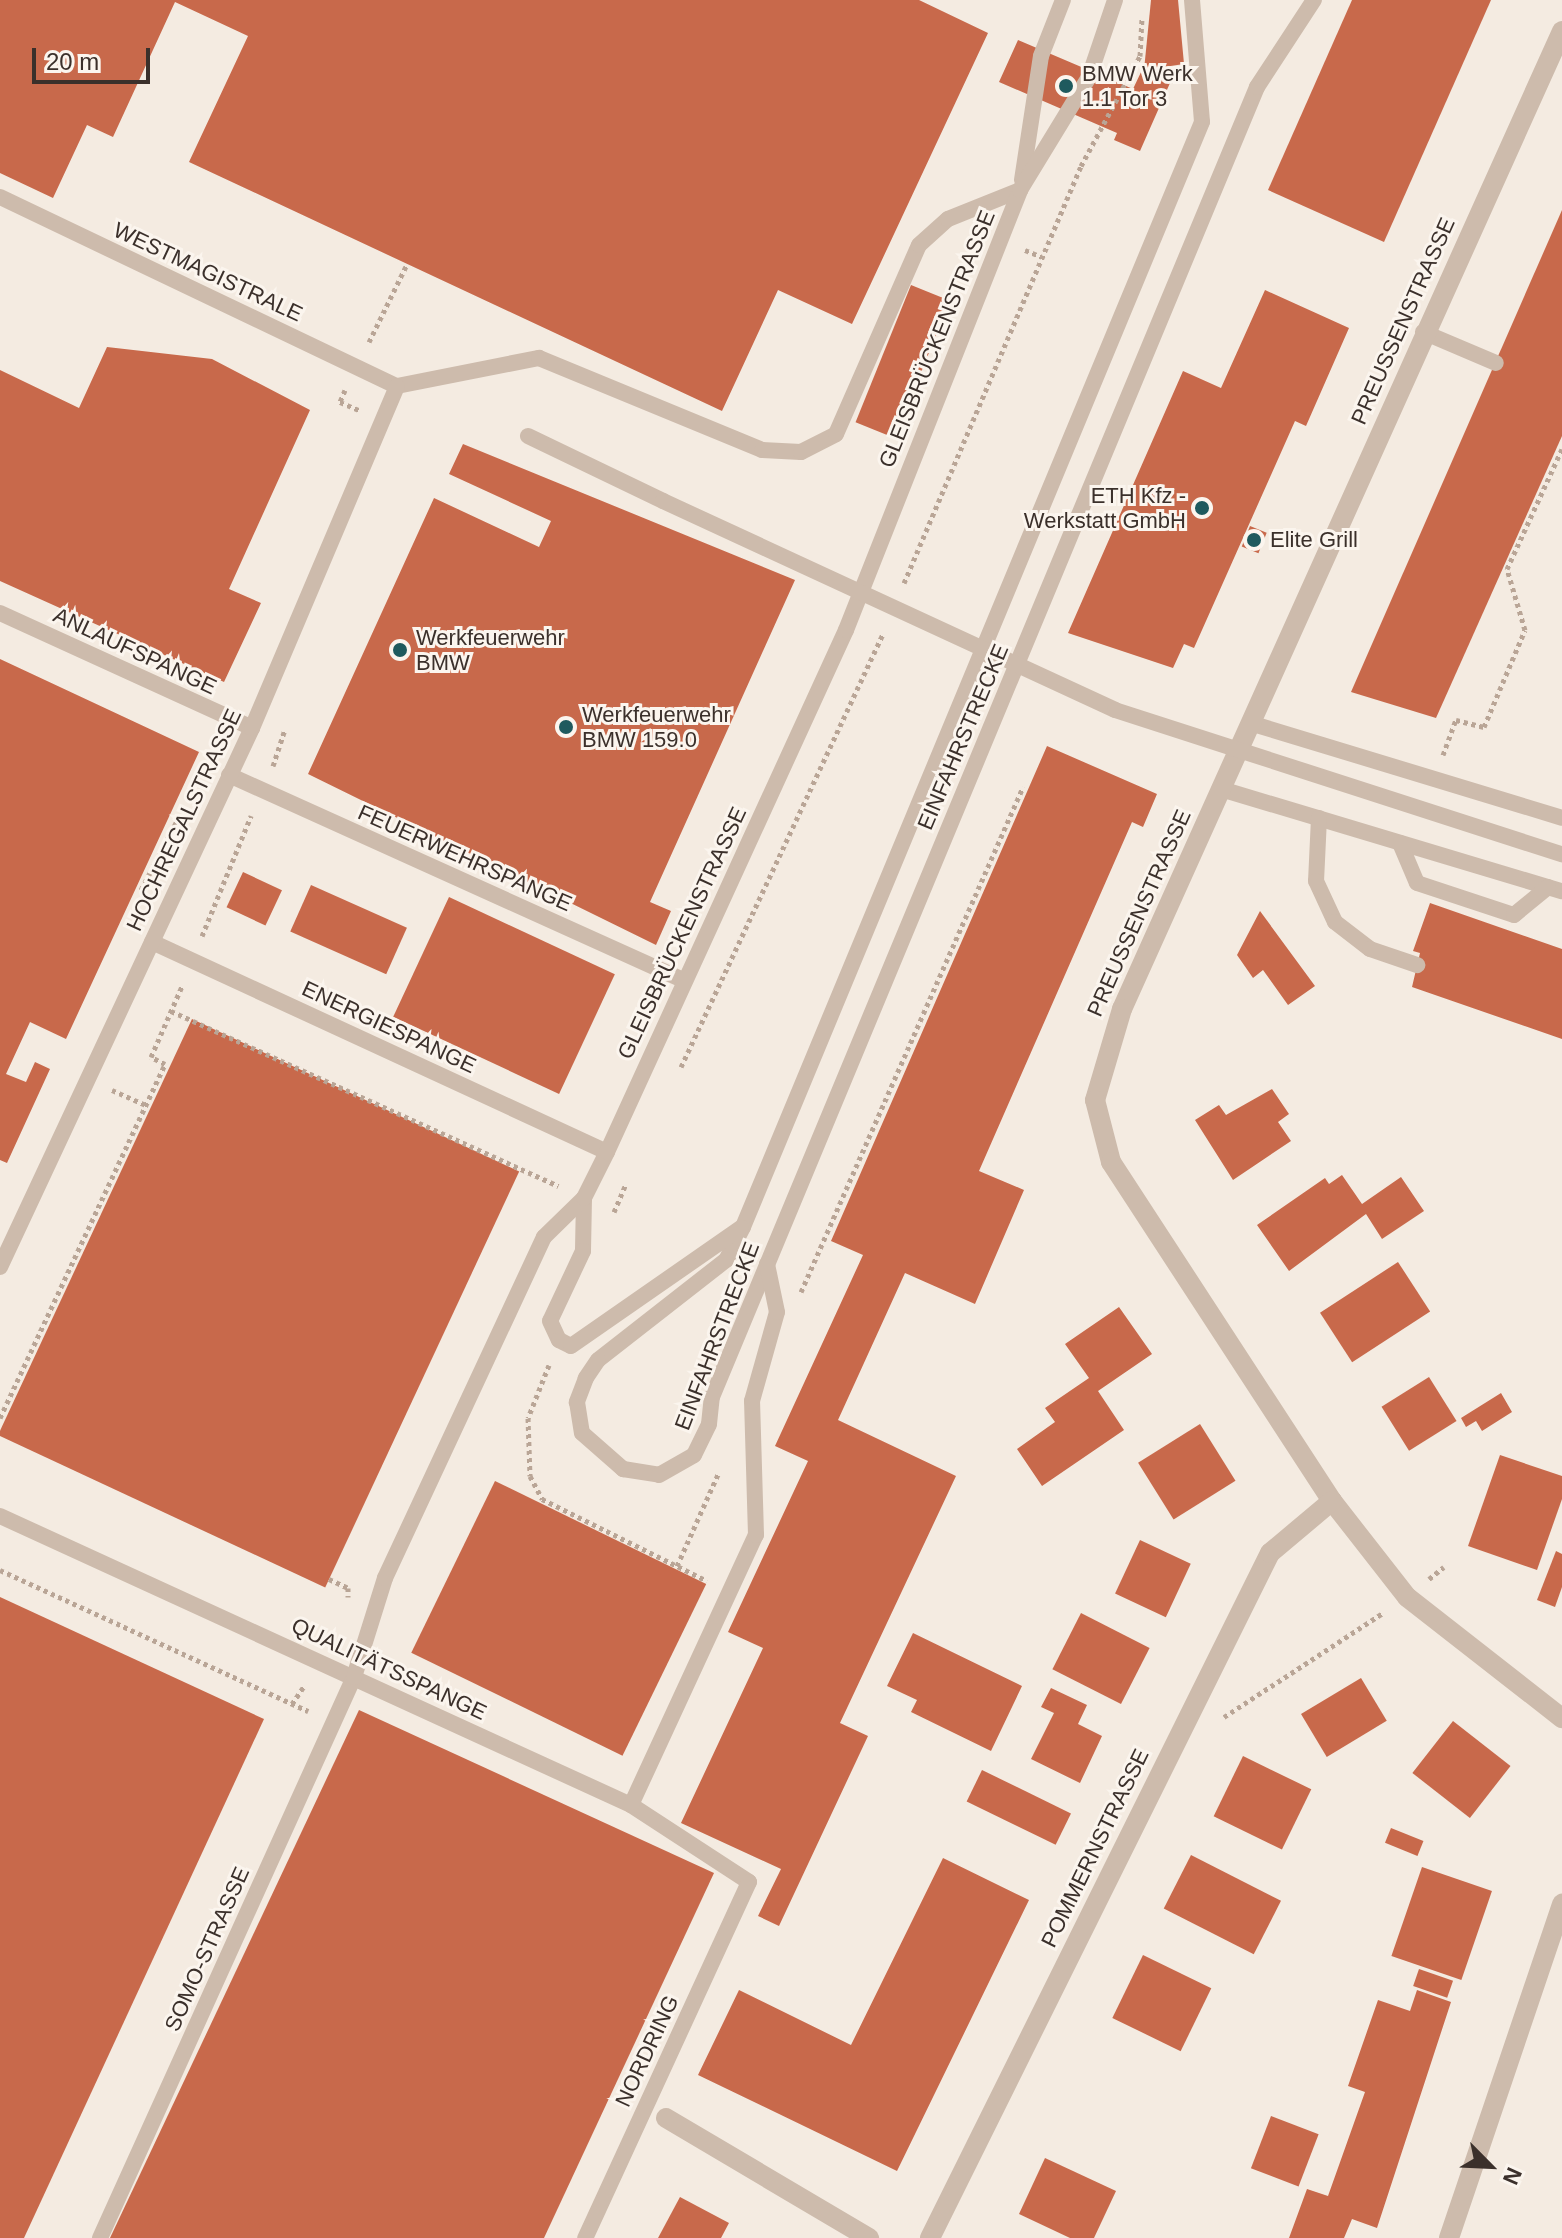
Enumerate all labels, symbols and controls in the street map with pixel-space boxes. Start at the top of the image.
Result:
scale bar [36,32,154,82]
text: 20 m [46,48,99,75]
place label: BMW Werk 1.1 Tor 3 [1082,60,1193,112]
marker: BMW Werk 1.1 Tor 3 [1057,77,1075,95]
street label: GLEISBRÜCKENSTRASSE [873,207,1001,471]
street label: PREUSSENSTRASSE [1345,213,1461,429]
street label: WESTMAGISTRALE [109,217,307,327]
place label: ETH Kfz - Werkstatt GmbH [1024,482,1186,534]
marker: ETH Kfz - Werkstatt GmbH [1193,499,1211,517]
place label: Elite Grill [1270,527,1358,553]
marker: Elite Grill [1245,531,1263,549]
street label: ANLAUFSPANGE [49,602,221,700]
place label: Werkfeuerwehr BMW [416,624,565,676]
street label: EINFAHRSTRECKE [912,640,1014,834]
marker: Werkfeuerwehr BMW [391,641,409,659]
place label: Werkfeuerwehr BMW 159.0 [582,701,731,752]
street label: HOCHREGALSTRASSE [121,705,247,935]
marker: Werkfeuerwehr BMW 159.0 [557,718,575,736]
street label: FEUERWEHRSPANGE [354,799,576,917]
street label: GLEISBRÜCKENSTRASSE [612,803,752,1063]
street label: PREUSSENSTRASSE [1081,805,1197,1021]
street label: ENERGIESPANGE [298,975,480,1079]
street label: EINFAHRSTRECKE [669,1238,765,1434]
street label: QUALITÄTSSPANGE [287,1612,491,1726]
street label: POMMERNSTRASSE [1035,1744,1155,1952]
street label: SOMO-STRASSE [159,1863,255,2035]
street label: NORDRING [610,1991,684,2111]
north arrow [1450,2126,1530,2206]
text: N [1498,2164,1527,2188]

